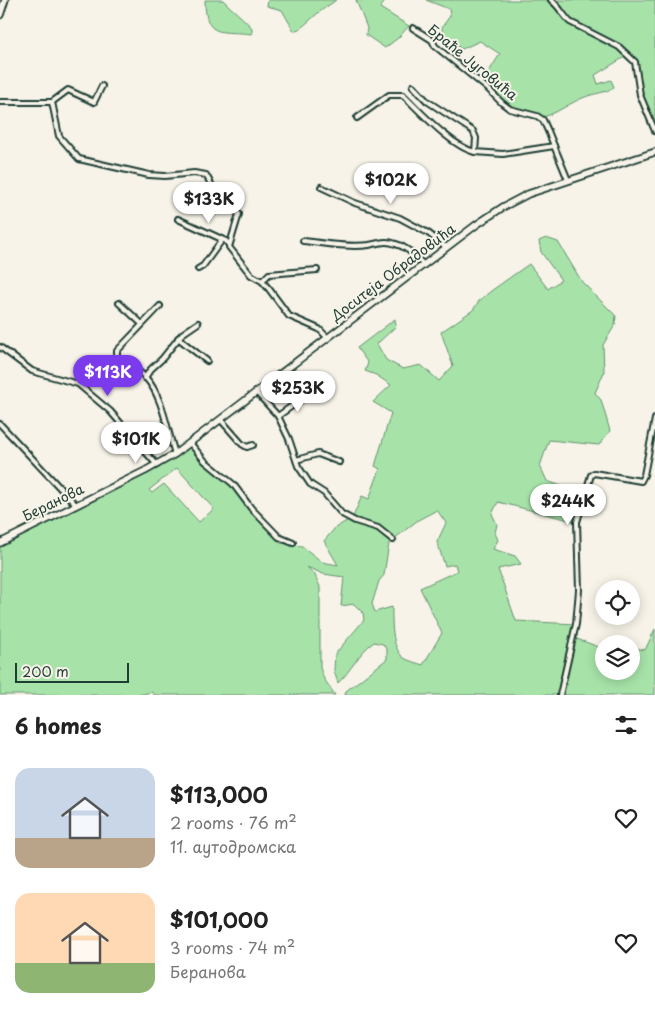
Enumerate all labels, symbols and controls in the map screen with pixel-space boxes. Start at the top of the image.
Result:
street label: Браће Југовића [424,19,523,105]
pin: $102K [356,162,426,205]
text: $102K [365,167,417,191]
pin: $133K [174,182,244,224]
text: $133K [184,186,234,210]
street label: Доситеја Обрадовића [326,218,460,326]
pin: $113K [73,354,143,397]
text: $113K [84,359,132,383]
pin: $253K [263,370,333,413]
text: $253K [272,375,324,399]
pin: $101K [101,422,171,464]
text: $101K [112,426,160,450]
street label: Беранова [19,478,88,526]
pin: $244K [533,484,603,526]
text: $244K [541,488,595,512]
map controls [595,580,640,680]
button: locate [595,580,640,625]
button: layers [595,635,640,680]
scale bar [15,660,129,683]
text: 200 m [22,661,69,682]
text: 6 homes [15,709,101,741]
icon: filters [612,711,640,739]
text: $113,000 [170,778,268,810]
icon: home [55,788,115,848]
icon: heart [612,804,640,832]
text: 2 rooms · 76 m² [170,810,297,834]
text: 11. аутодромска [170,834,296,858]
text: $101,000 [170,903,268,935]
icon: home [55,913,115,973]
icon: heart [612,929,640,957]
text: 3 rooms · 74 m² [170,935,295,959]
text: Беранова [170,959,246,983]

